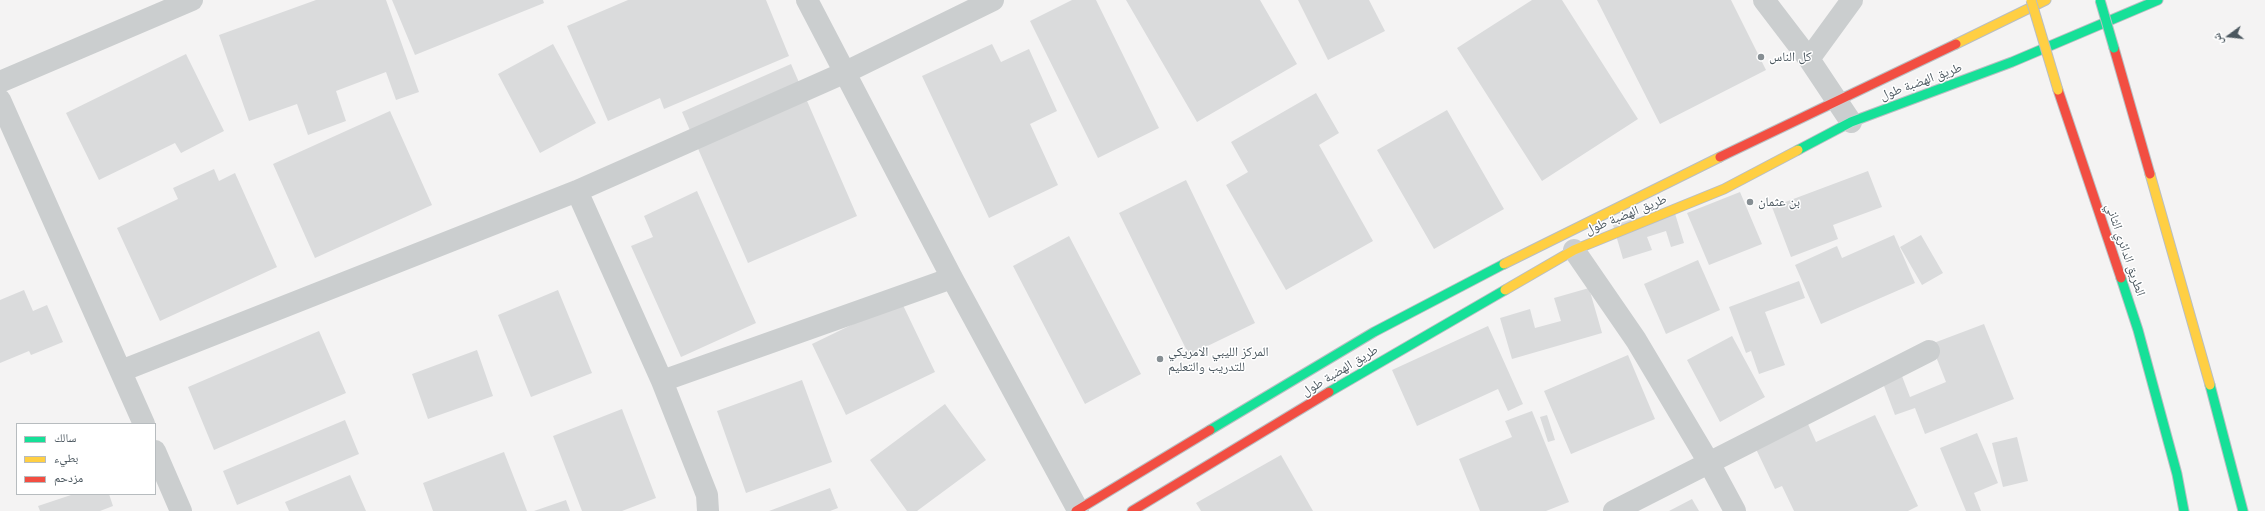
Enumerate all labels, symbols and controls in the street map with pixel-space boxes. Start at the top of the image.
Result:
north arrow [2209,16,2249,56]
text: ش [2209,32,2226,47]
place label: كل الناس [1769,49,1812,65]
marker: كل الناس [1756,52,1766,62]
street label: طريق الهضبة طول [1878,60,1964,104]
street label: طريق الهضبة طول [1583,192,1669,238]
place label: بن عثمان [1758,194,1800,210]
marker: بن عثمان [1745,197,1755,207]
street label: الطريق الدائري الثاني [2102,202,2148,298]
street label: طريق الهضبة طول [1299,342,1381,400]
place label: المركز الليبي الامريكي للتدريب والتعليم [1168,344,1269,375]
marker: المركز الليبي الامريكي للتدريب والتعليم [1155,354,1165,364]
legend [16,423,156,495]
text: سالك [54,430,76,446]
text: بطيء [54,450,78,466]
text: مزدحم [54,470,83,486]

